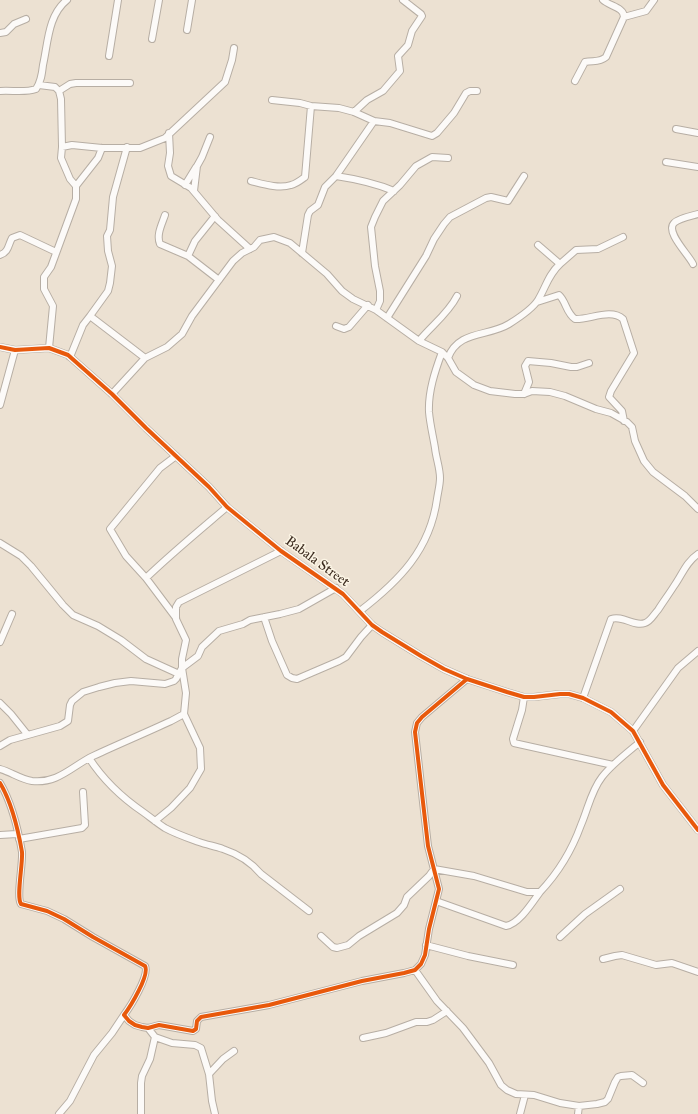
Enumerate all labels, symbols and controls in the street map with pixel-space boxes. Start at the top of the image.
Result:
street label: Babala Street [282,533,352,591]

